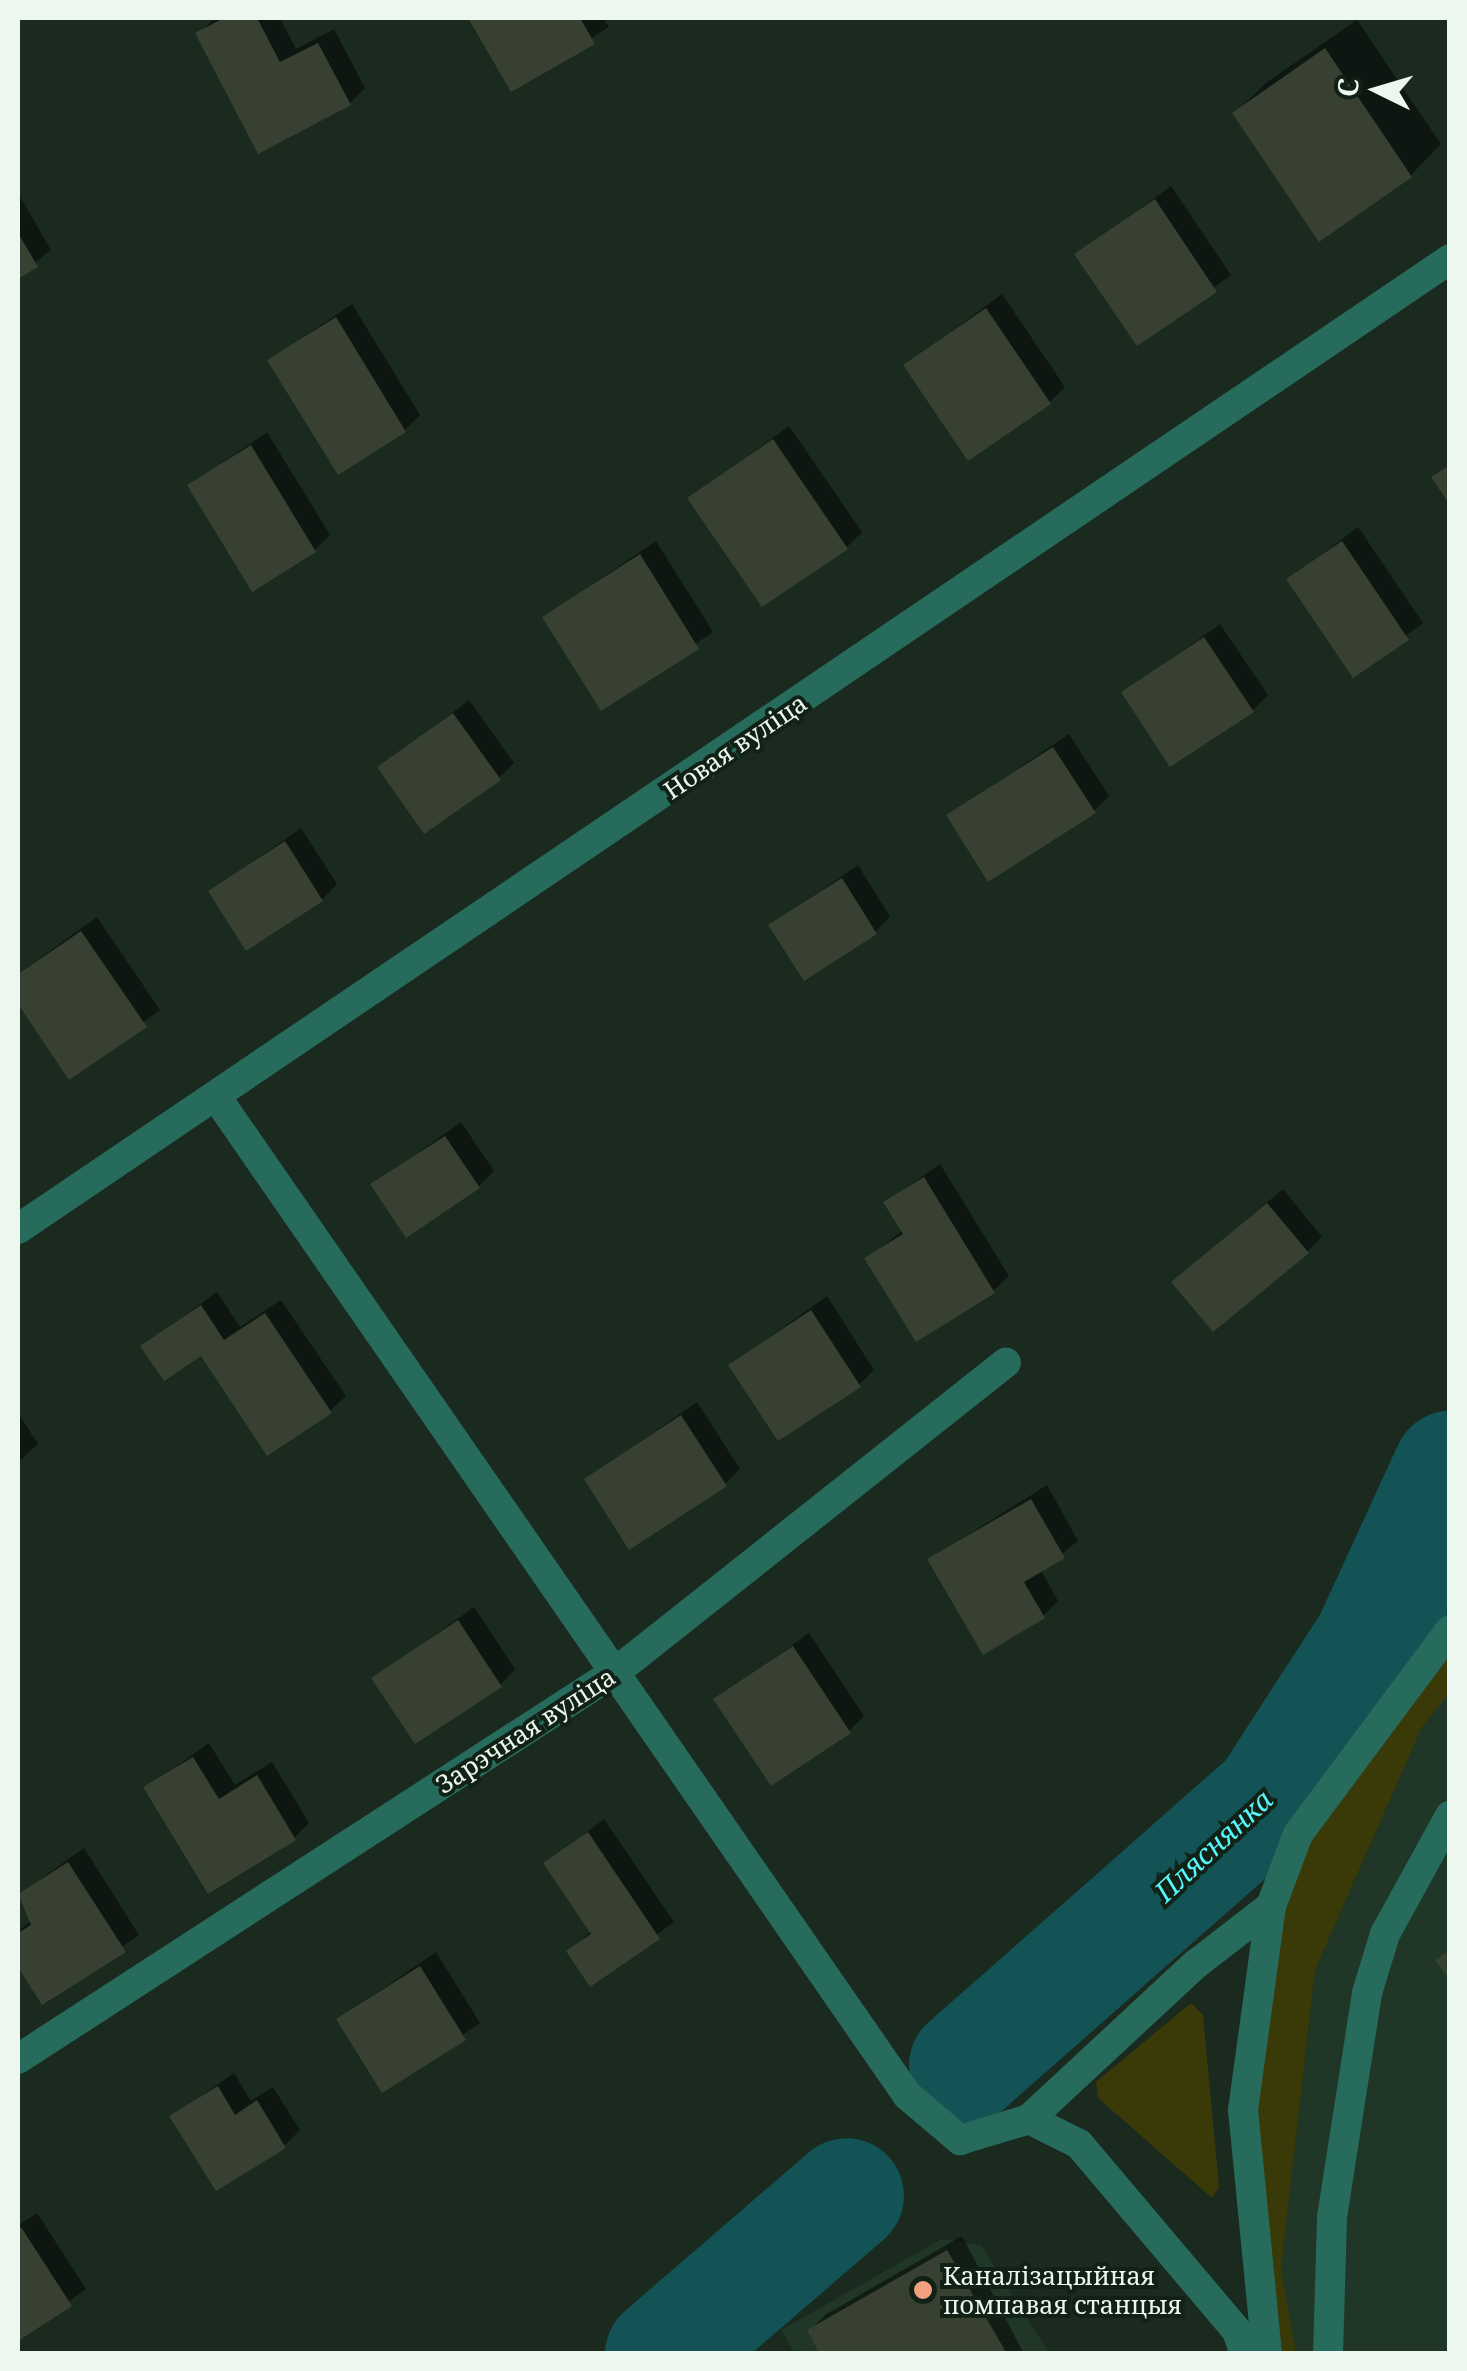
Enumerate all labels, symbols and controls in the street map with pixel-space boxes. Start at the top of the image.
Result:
north arrow [1327,40,1427,140]
text: С [1327,77,1367,98]
street label: Новая вуліца [658,687,812,805]
street label: Зарэчная вуліца [430,1661,620,1799]
water label: Пляснянка [1147,1782,1279,1908]
place label: Каналізацыйная помпавая станцыя [943,2261,1182,2320]
marker: Каналізацыйная помпавая станцыя [912,2279,934,2301]

